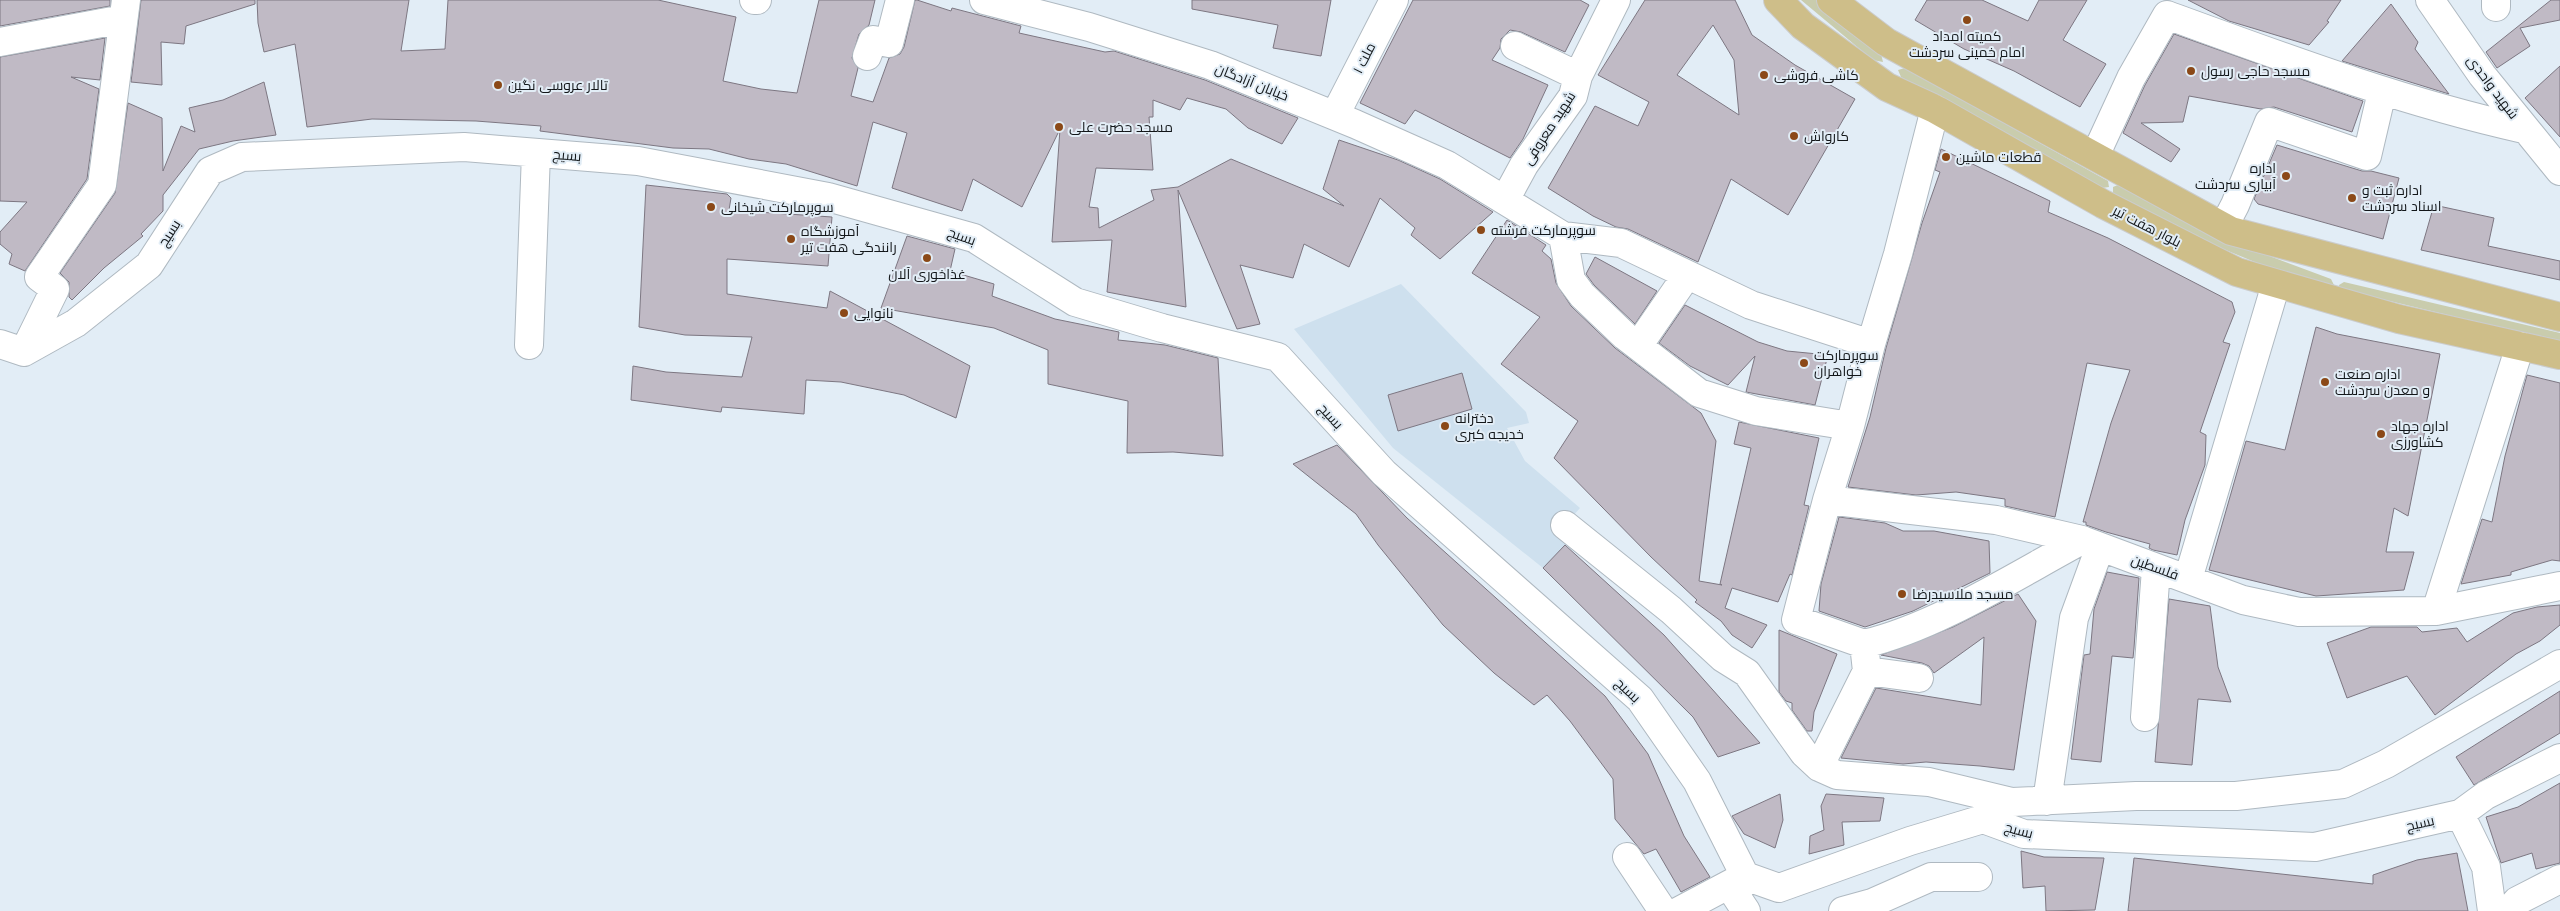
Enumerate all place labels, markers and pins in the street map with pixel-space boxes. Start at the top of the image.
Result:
marker: کمیته امداد امام خمینی سردشت [1961,14,1973,26]
place label: کمیته امداد امام خمینی سردشت [1909,27,2025,62]
place label: مسجد حاجی رسول [2201,62,2310,80]
marker: مسجد حاجی رسول [2185,65,2197,77]
place label: کاشی فروشی [1774,66,1859,84]
marker: کاشی فروشی [1758,69,1770,81]
place label: تالار عروسی نگین [508,76,608,94]
marker: تالار عروسی نگین [492,79,504,91]
place label: مسجد حضرت علی [1069,118,1173,136]
marker: مسجد حضرت علی [1053,121,1065,133]
place label: کارواش [1804,127,1849,145]
marker: کارواش [1788,130,1800,142]
place label: قطعات ماشین [1956,148,2041,166]
marker: قطعات ماشین [1940,151,1952,163]
place label: اداره آبیاری سردشت [2195,159,2276,193]
marker: اداره آبیاری سردشت [2280,170,2292,182]
place label: اداره ثبت و اسناد سردشت [2362,181,2441,215]
marker: اداره ثبت و اسناد سردشت [2346,192,2358,204]
place label: سوپرمارکت شیخانی [721,198,834,217]
marker: سوپرمارکت شیخانی [705,201,717,213]
place label: سوپرمارکت فرشته [1491,221,1596,240]
place label: آموزشگاه رانندگی هفت تیر [800,222,897,256]
marker: سوپرمارکت فرشته [1475,224,1487,236]
marker: آموزشگاه رانندگی هفت تیر [785,233,797,245]
marker: غذاخوری آلان [921,252,933,264]
place label: غذاخوری آلان [888,265,966,283]
place label: نانوایی [854,304,894,322]
marker: نانوایی [838,307,850,319]
place label: سوپرمارکت خواهران [1814,346,1879,380]
marker: سوپرمارکت خواهران [1798,357,1810,369]
place label: اداره صنعت و معدن سردشت [2335,365,2430,399]
marker: اداره صنعت و معدن سردشت [2319,376,2331,388]
place label: دخترانه خدیجه کبری [1455,409,1524,443]
place label: اداره جهاد کشاورزی [2391,417,2449,451]
marker: دخترانه خدیجه کبری [1439,420,1451,432]
marker: اداره جهاد کشاورزی [2375,428,2387,440]
place label: مسجد ملاسیدرضا [1912,585,2014,603]
marker: مسجد ملاسیدرضا [1896,588,1908,600]

